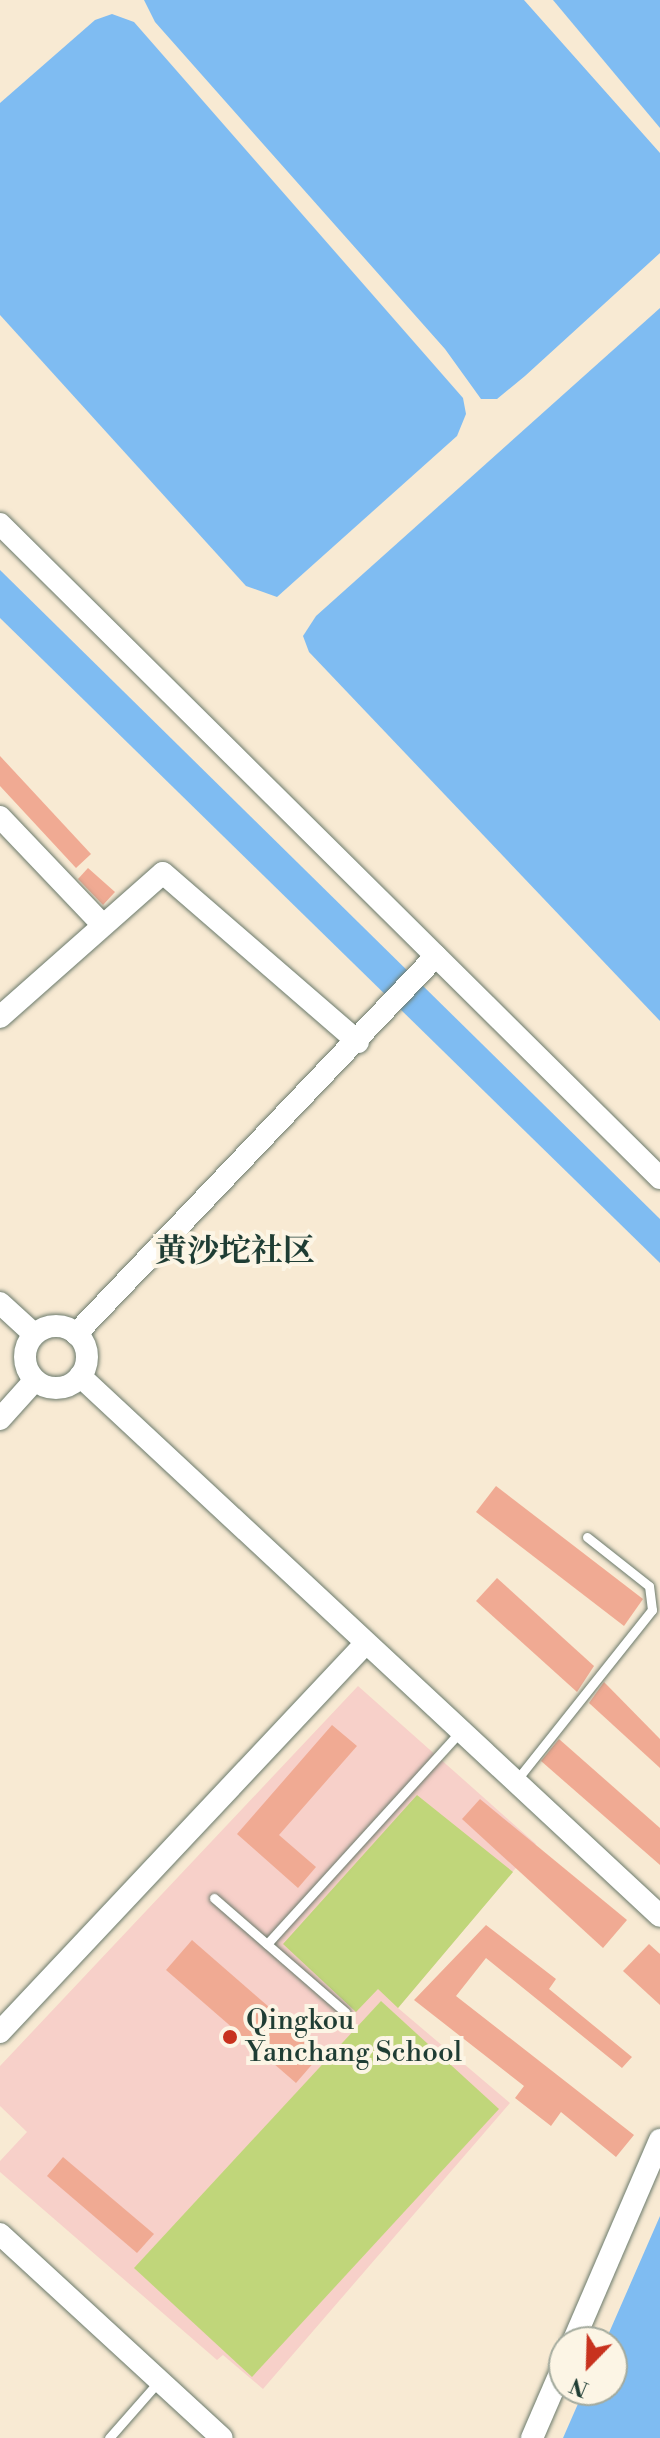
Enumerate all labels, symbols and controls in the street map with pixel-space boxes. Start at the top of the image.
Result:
district label: 黄沙坨社区 [155,1232,315,1270]
place label: Qingkou Yanchang School [246,2004,462,2070]
marker: Qingkou Yanchang School [221,2028,239,2046]
north arrow [548,2326,628,2406]
text: N [566,2371,592,2403]

